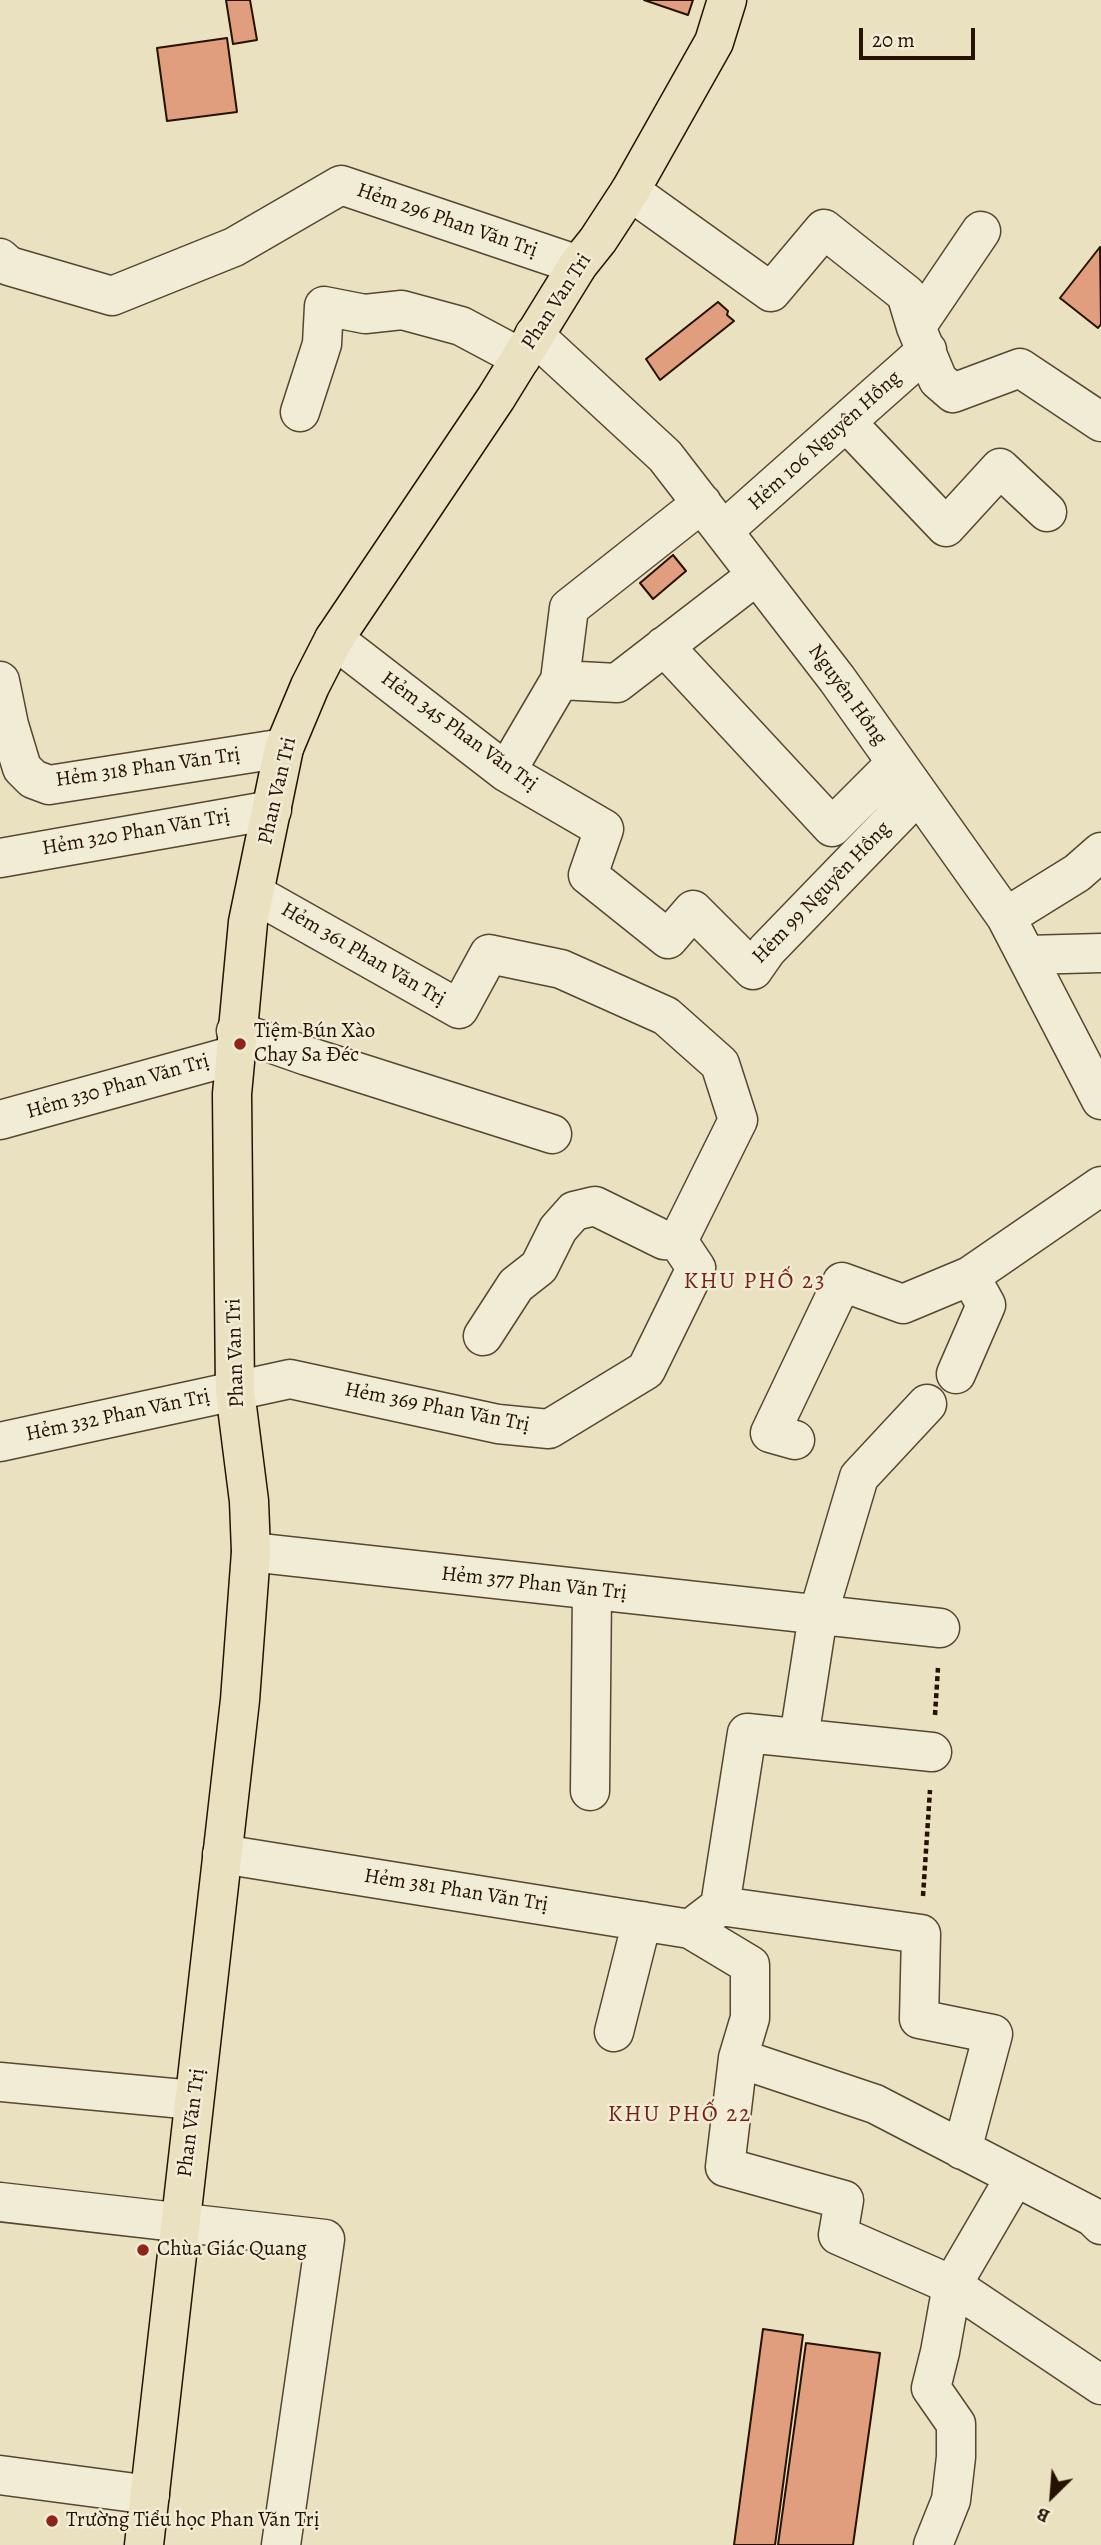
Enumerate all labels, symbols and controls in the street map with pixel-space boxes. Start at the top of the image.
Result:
scale bar [863,14,978,58]
text: 20 m [872,26,915,54]
street label: Hẻm 296 Phan Văn Trị [353,178,541,264]
street label: Phan Van Tri [517,249,597,355]
street label: Hẻm 106 Nguyên Hồng [743,366,907,516]
street label: Nguyên Hồng [802,640,892,750]
street label: Hẻm 345 Phan Văn Trị [376,667,542,797]
street label: Phan Van Tri [253,735,303,847]
street label: Hẻm 318 Phan Văn Trị [54,743,242,793]
street label: Hẻm 320 Phan Văn Trị [40,804,232,862]
street label: Hẻm 99 Nguyên Hồng [748,817,896,969]
street label: Hẻm 361 Phan Văn Trị [276,898,450,1012]
place label: Tiệm Bún Xào Chay Sa Đéc [254,1019,375,1069]
marker: Tiệm Bún Xào Chay Sa Đéc [232,1036,248,1052]
street label: Hẻm 330 Phan Văn Trị [24,1049,212,1125]
district label: KHU PHỐ 23 [685,1268,825,1296]
street label: Phan Van Tri [221,1298,251,1408]
street label: Hẻm 369 Phan Văn Trị [342,1378,532,1438]
street label: Hẻm 332 Phan Văn Trị [24,1384,212,1448]
street label: Hẻm 377 Phan Văn Trị [440,1562,628,1606]
street label: Hẻm 381 Phan Văn Trị [362,1864,550,1918]
street label: Phan Văn Trị [173,2067,211,2179]
district label: KHU PHỐ 22 [609,2101,751,2129]
place label: Chùa Giác Quang [157,2237,307,2263]
marker: Chùa Giác Quang [135,2242,151,2258]
north arrow [1017,2461,1087,2531]
text: B [1032,2501,1054,2529]
place label: Trường Tiểu học Phan Văn Trị [66,2508,320,2534]
marker: Trường Tiểu học Phan Văn Trị [44,2513,60,2529]

